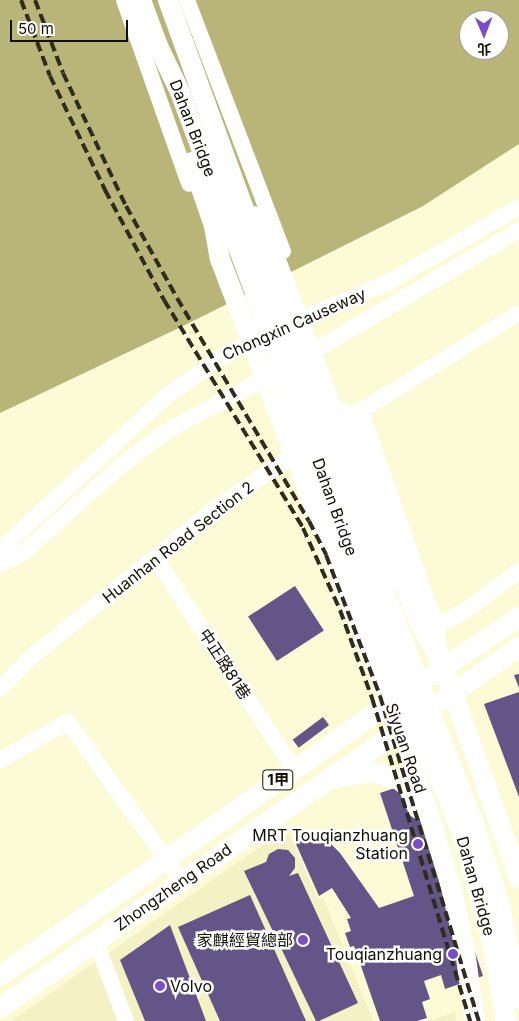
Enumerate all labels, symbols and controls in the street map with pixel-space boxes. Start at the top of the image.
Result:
scale bar [12,10,130,42]
north arrow [459,10,509,60]
text: 50 m [18,19,54,38]
text: 北 [477,41,491,58]
street label: Dahan Bridge [166,77,220,179]
street label: Chongxin Causeway [219,284,369,364]
street label: Dahan Bridge [308,456,362,558]
street label: Huanhan Road Section 2 [99,477,257,607]
street label: 中正路81巷 [195,625,255,703]
street label: Siyuan Road [382,700,430,796]
road number: 1甲 [262,768,294,792]
place label: MRT Touqianzhuang Station [252,825,408,863]
street label: Dahan Bridge [453,834,499,938]
marker: MRT Touqianzhuang Station [412,838,424,850]
street label: Zhongzheng Road [111,839,235,935]
place label: 家麒經貿總部 [197,930,293,950]
marker: 家麒經貿總部 [297,934,309,946]
place label: Touqianzhuang [326,944,442,964]
marker: Touqianzhuang [446,947,460,961]
place label: Volvo [170,976,212,996]
marker: Volvo [154,980,166,992]

